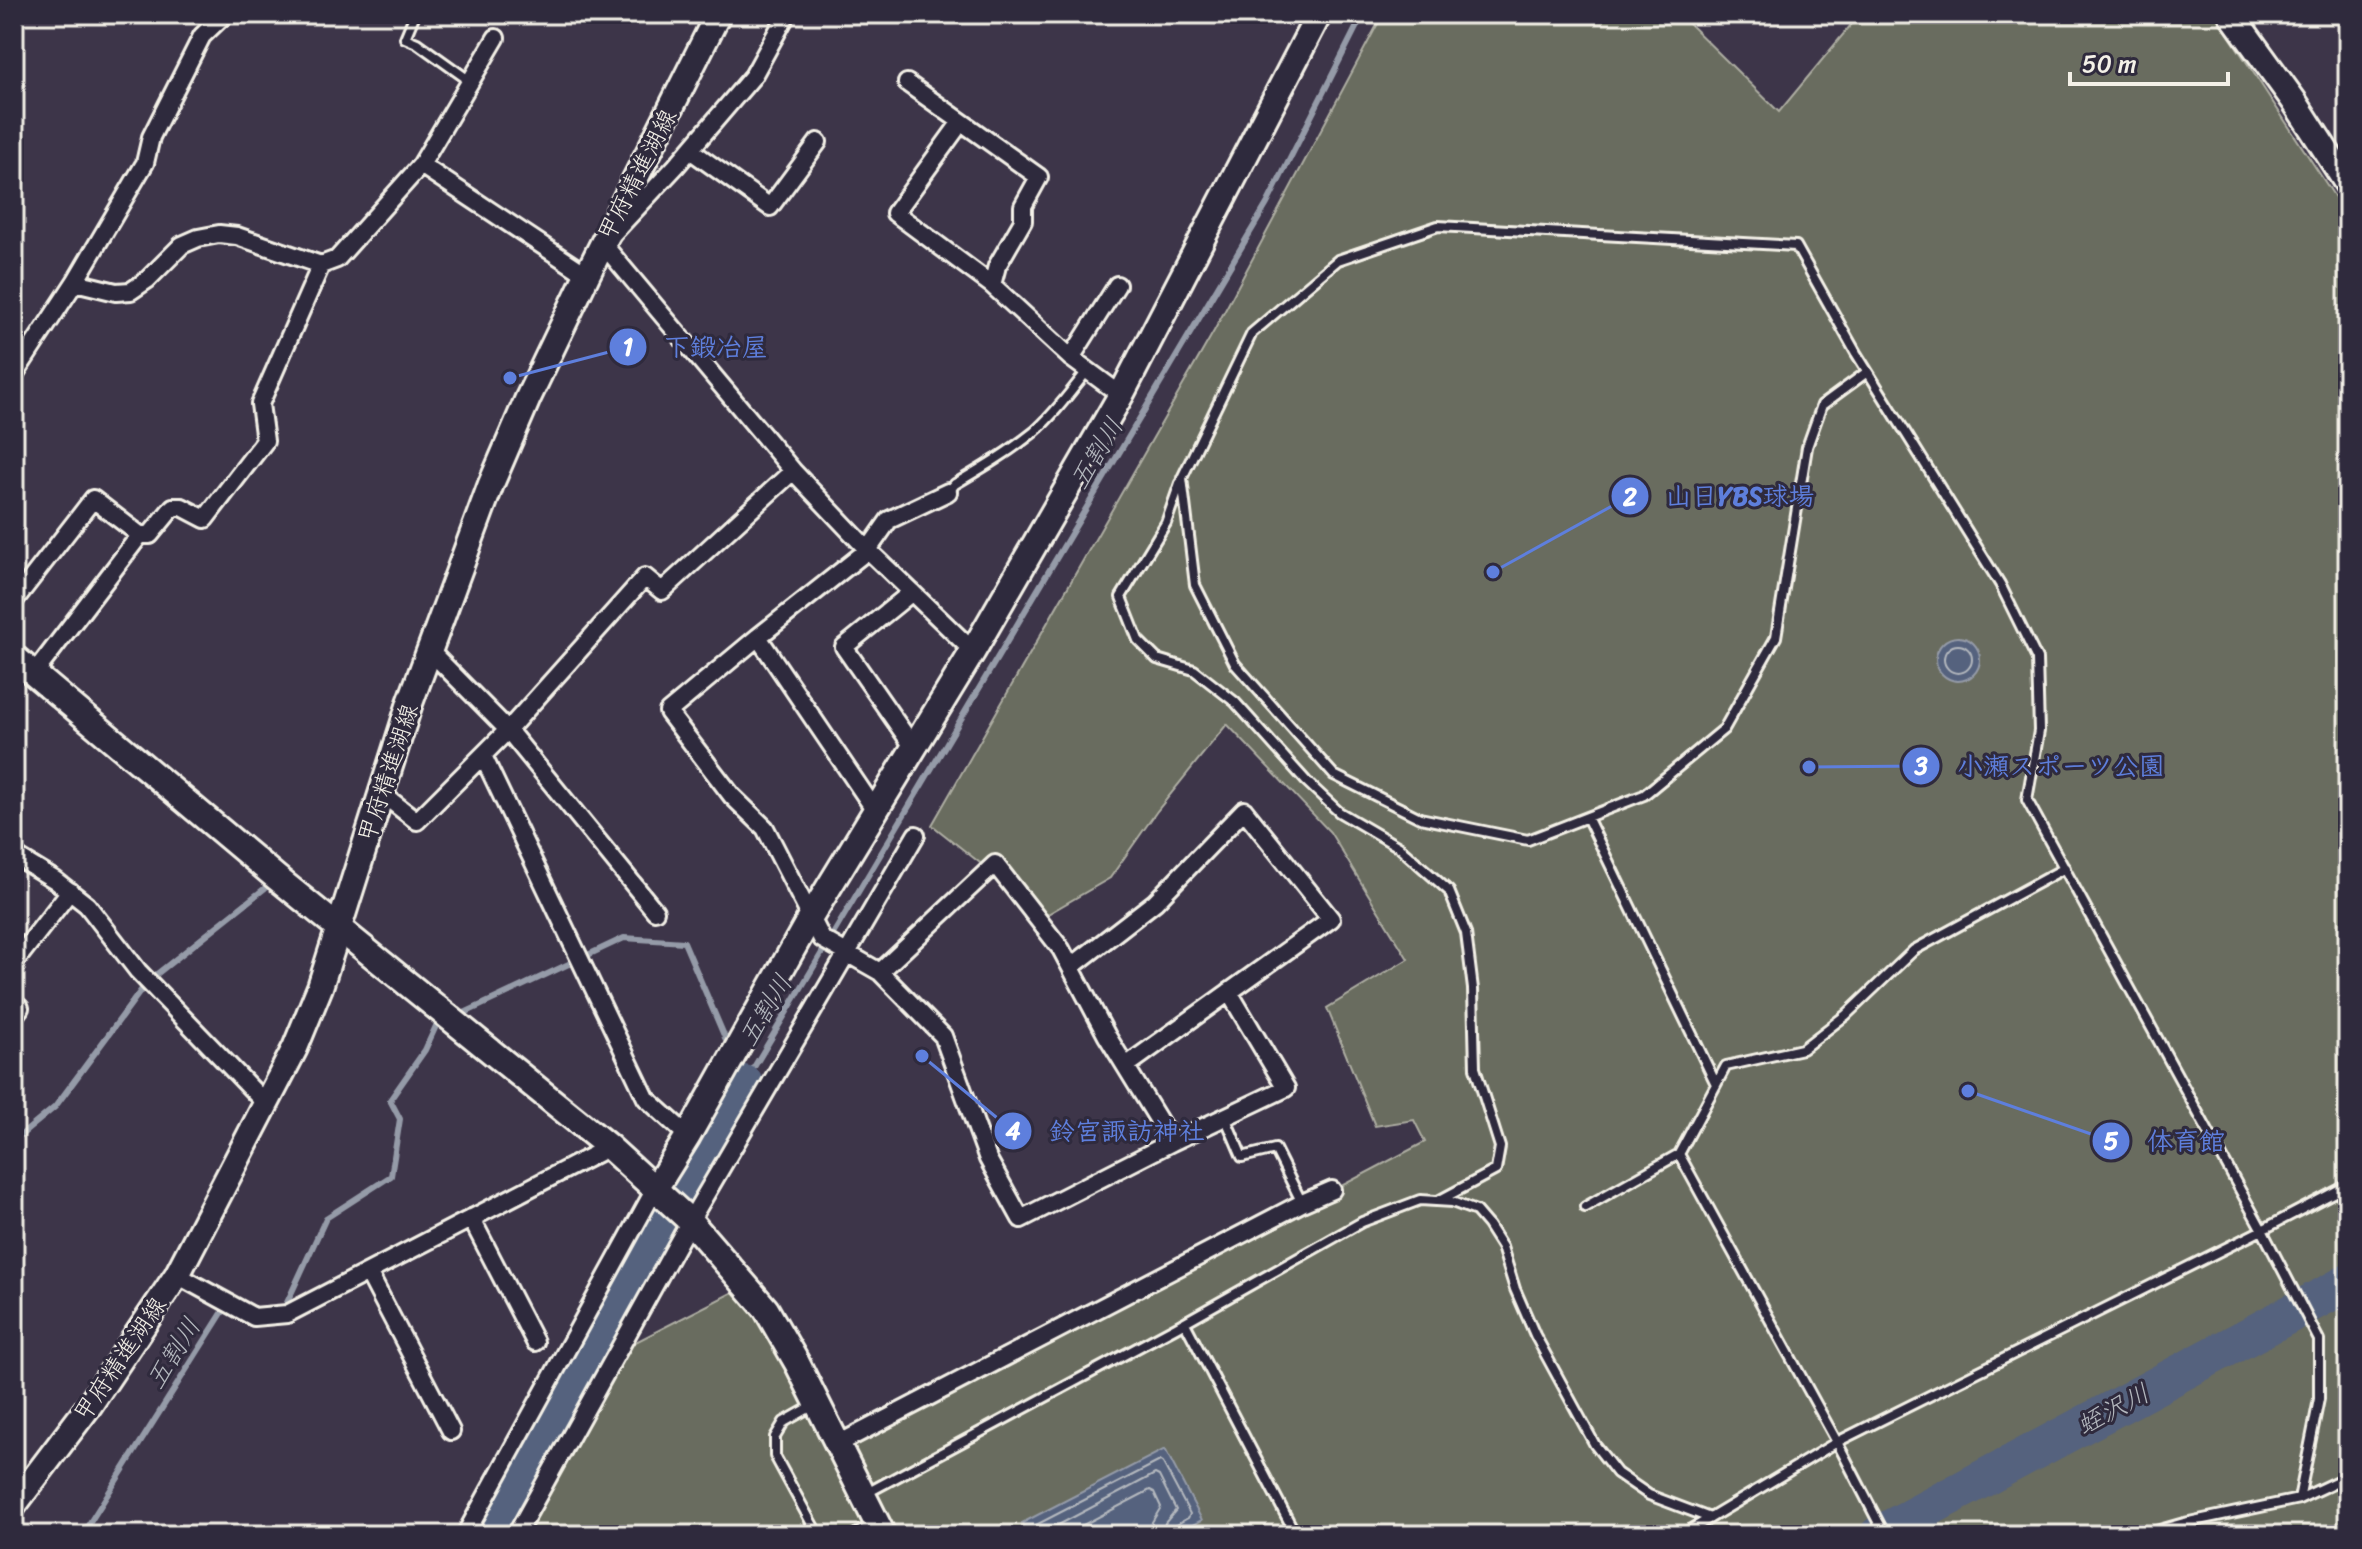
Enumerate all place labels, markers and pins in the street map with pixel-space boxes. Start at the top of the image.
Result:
callout: 下鍛冶屋 [608,322,784,372]
callout: 山日YBS球場 [1610,471,1831,521]
callout: 小瀬スポーツ公園 [1901,741,2181,791]
callout: 鈴宮諏訪神社 [993,1106,1221,1156]
callout: 体育館 [2091,1116,2241,1166]

